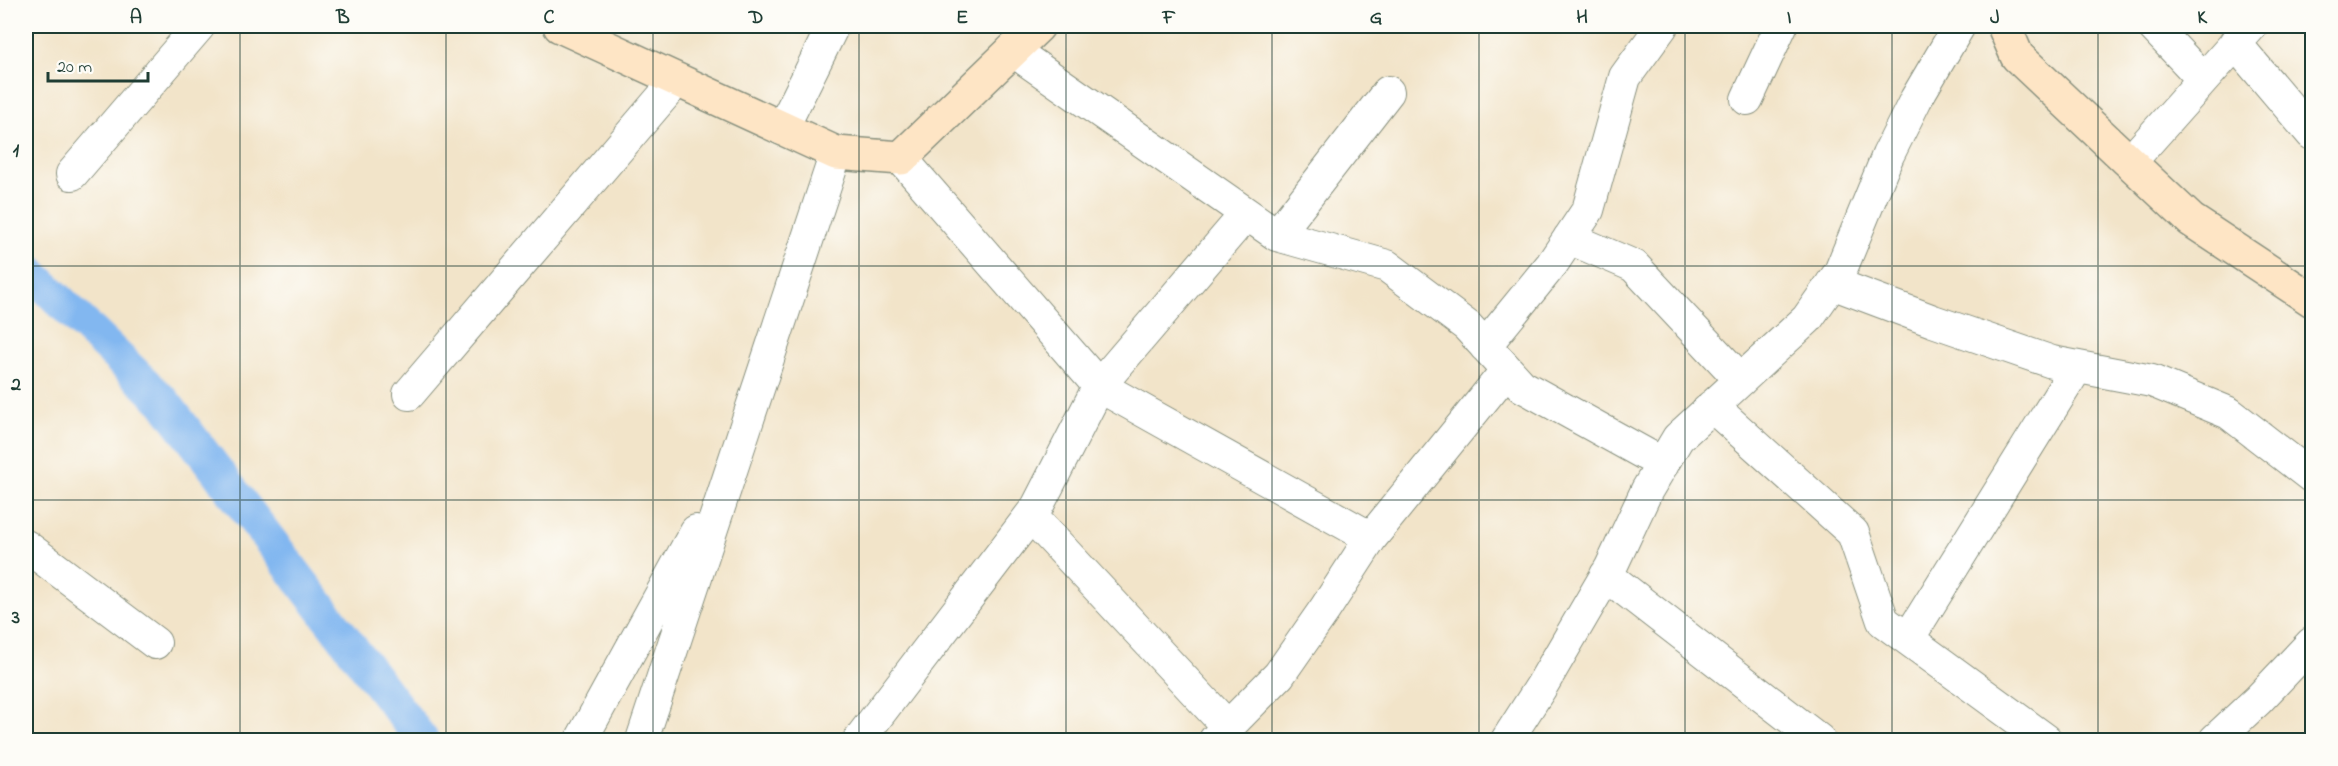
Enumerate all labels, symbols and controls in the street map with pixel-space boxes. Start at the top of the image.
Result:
text: A [130,4,142,33]
text: B [335,4,350,33]
text: C [544,4,555,33]
text: D [748,4,763,33]
text: E [956,4,968,33]
text: F [1162,4,1176,33]
text: G [1370,4,1383,33]
text: H [1576,4,1588,33]
text: I [1787,4,1792,33]
text: J [1990,4,2000,33]
text: K [2197,4,2208,33]
scale bar [48,45,148,83]
text: 20 m [57,55,92,81]
text: 1 [13,137,20,166]
text: 2 [10,371,21,400]
text: 3 [11,604,20,633]

